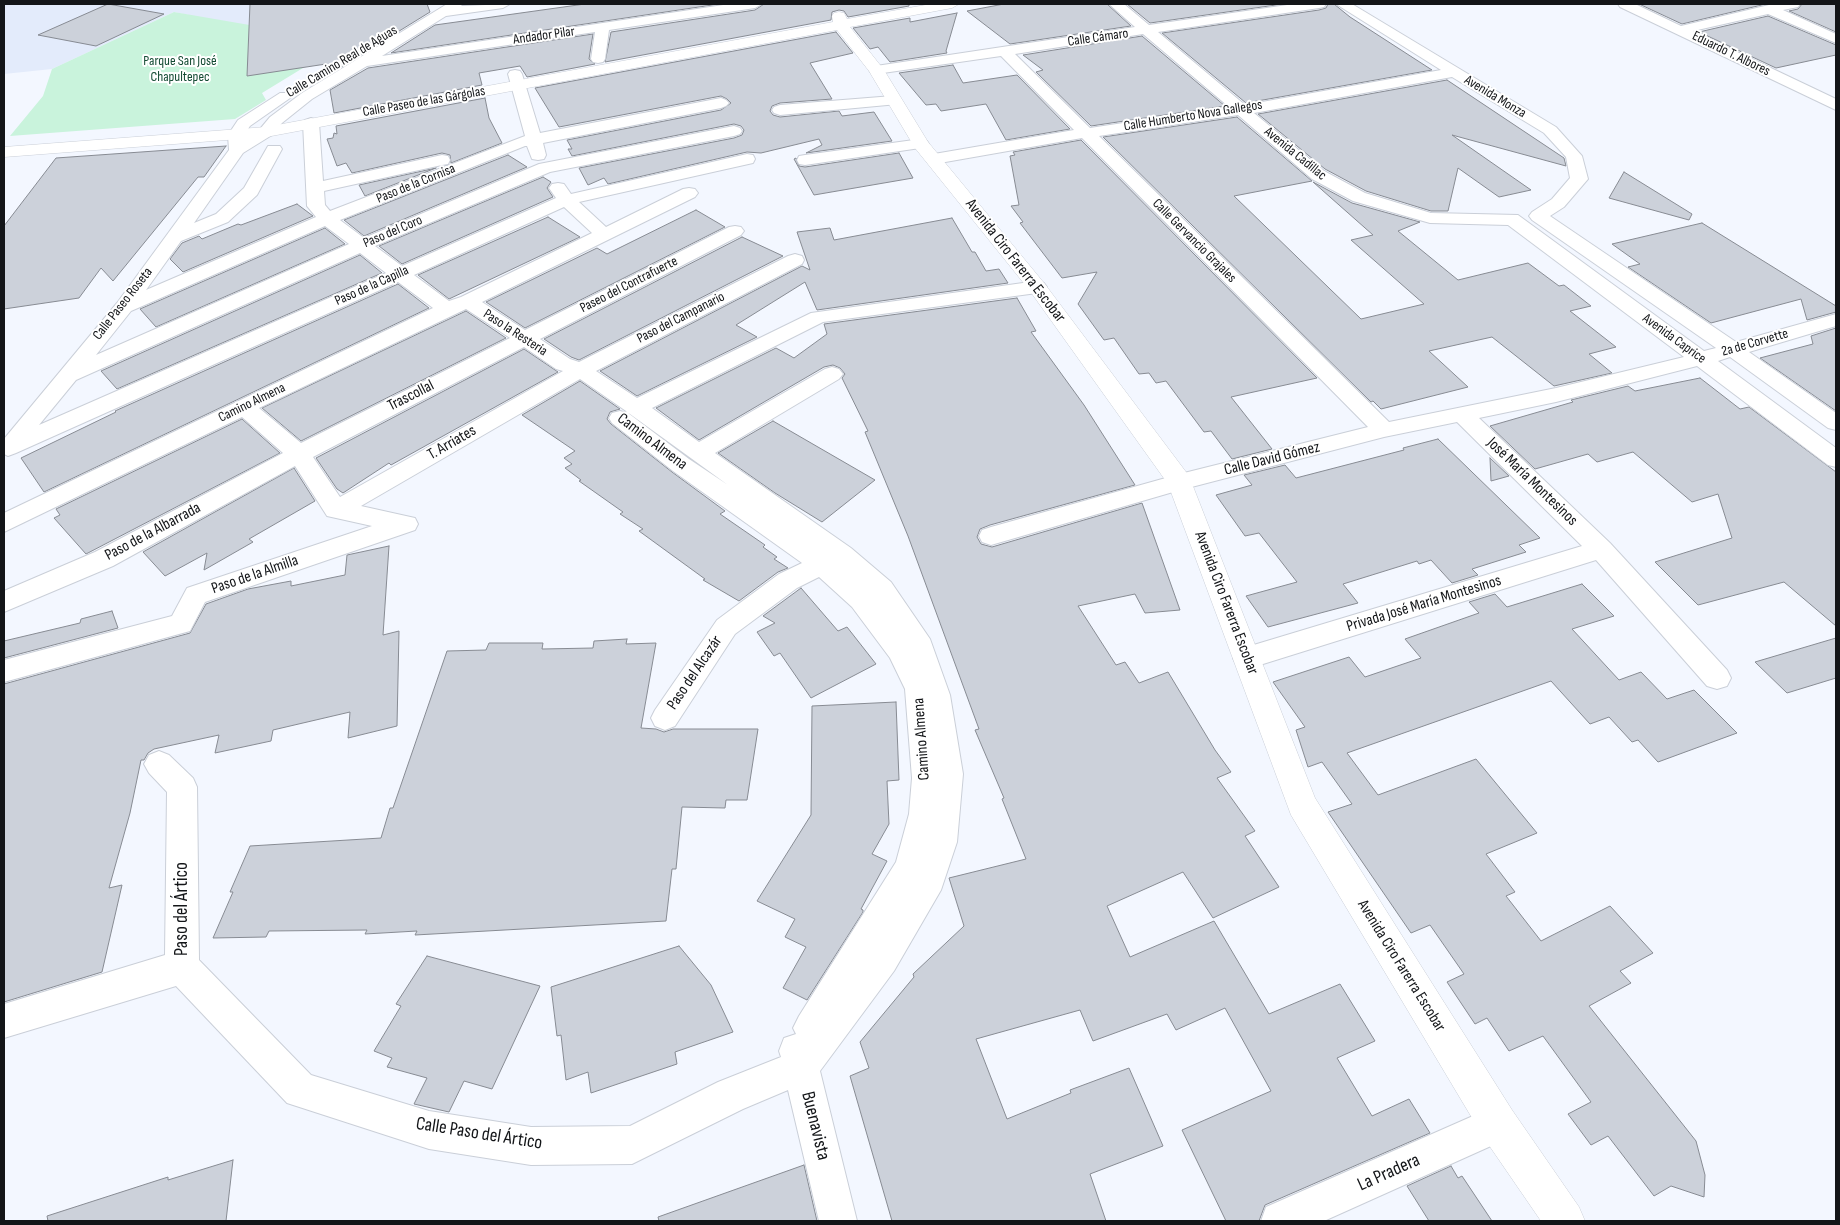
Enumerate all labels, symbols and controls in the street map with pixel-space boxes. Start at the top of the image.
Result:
street label: Calle Camino Real de Aguas [283,22,401,102]
street label: Andador Pilar [512,23,576,49]
street label: Calle Cámaro [1067,25,1129,51]
street label: Eduardo T. Albores [1689,28,1773,80]
park label: Parque San José Chapultepec [143,53,217,85]
street label: Avenida Monza [1461,72,1529,122]
street label: Calle Paseo de las Gárgolas [361,83,487,121]
street label: Calle Humberto Nova Gallegos [1123,97,1263,135]
street label: Avenida Cadillac [1260,124,1330,184]
street label: Paso de la Cornisa [374,161,458,207]
street label: Avenida Ciro Farerra Escobar [961,195,1069,327]
street label: Calle Gervancio Grajales [1148,195,1240,287]
street label: Paso del Coro [361,212,425,252]
street label: Paseo del Contrafuerte [577,253,681,317]
street label: Paso de la Capilla [332,262,412,310]
street label: Calle Paseo Roseta [90,265,156,343]
street label: Paso del Campanario [634,289,728,347]
street label: Paso la Resteria [480,306,550,360]
street label: Avenida Caprice [1639,310,1709,368]
street label: 2a de Corvette [1720,325,1790,361]
street label: Trascollal [385,376,437,416]
street label: Camino Almena [216,380,288,426]
street label: Camino Almena [613,409,691,475]
street label: T. Arriates [424,421,480,465]
street label: José María Montesinos [1483,434,1581,530]
street label: Calle David Gómez [1222,438,1322,480]
street label: Paso de la Albarrada [102,499,204,565]
street label: Avenida Ciro Farerra Escobar [1190,529,1262,677]
street label: Paso de la Almilla [209,551,301,599]
street label: Privada José María Montesinos [1344,571,1504,637]
street label: Paso del Alcazár [663,632,727,714]
street label: Camino Almena [910,697,934,781]
street label: Paso del Ártico [171,862,193,956]
street label: Avenida Ciro Farerra Escobar [1353,897,1449,1035]
street label: Buenavista [795,1089,835,1163]
street label: Calle Paso del Ártico [414,1113,544,1155]
street label: La Pradera [1354,1149,1424,1197]

